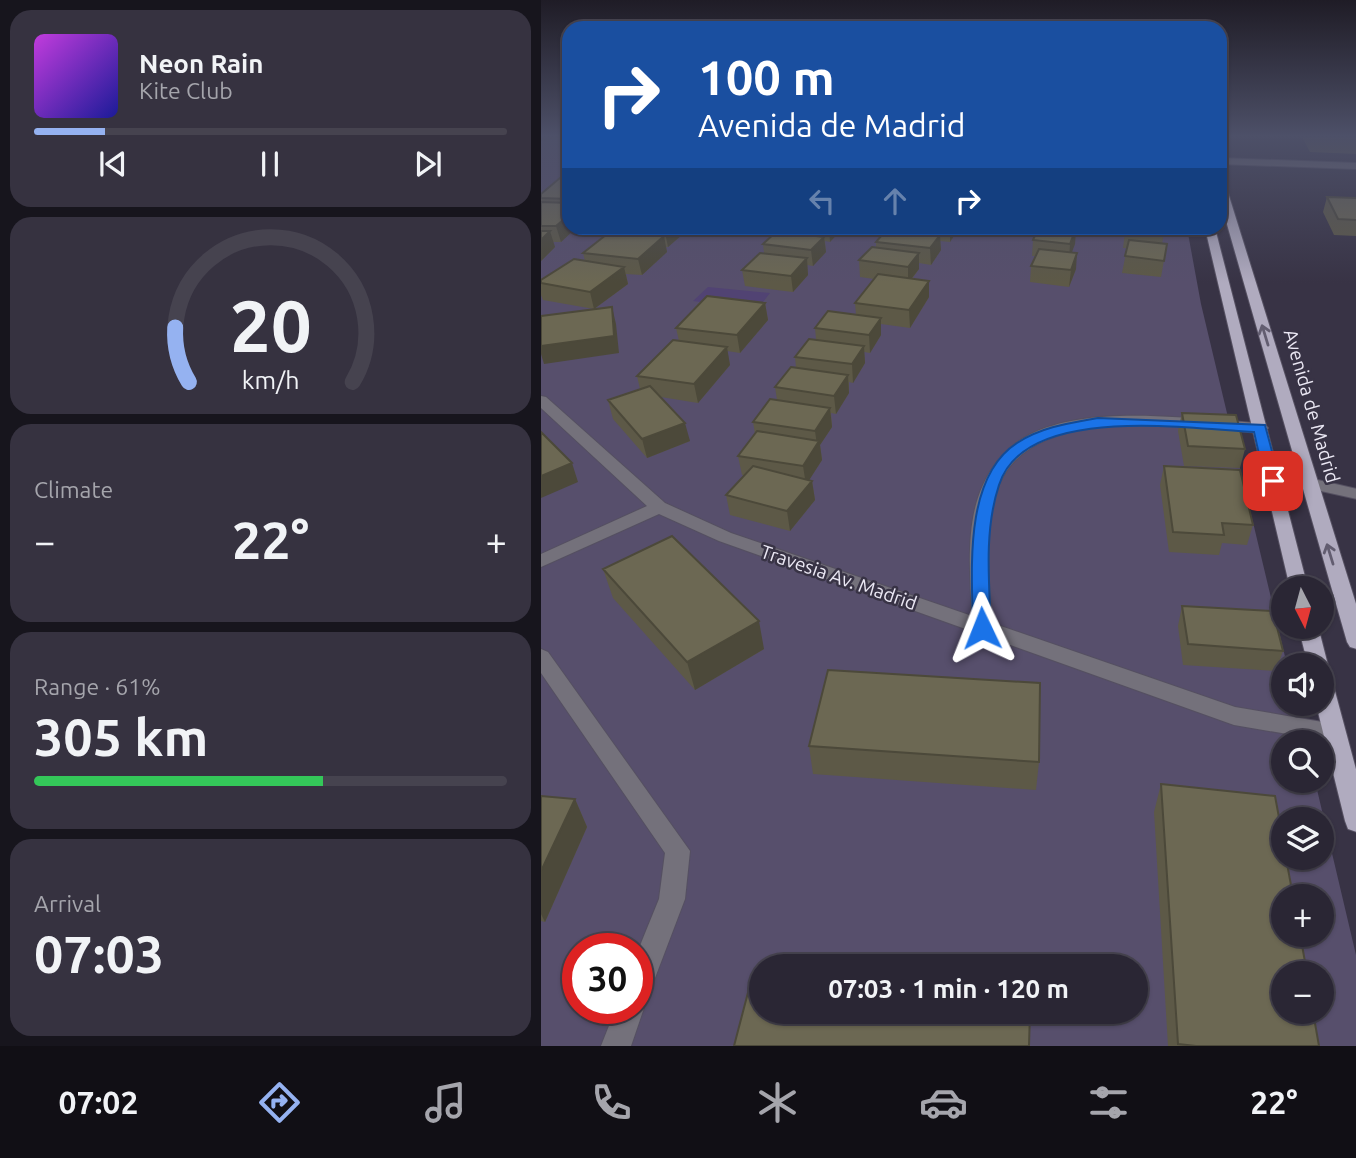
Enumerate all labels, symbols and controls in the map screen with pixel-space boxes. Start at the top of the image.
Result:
text: Neon Rain [139,49,264,78]
icon: right [583,49,674,140]
text: 100 m [698,49,835,104]
text: Kite Club [139,78,233,103]
text: Avenida de Madrid [698,107,965,143]
icon: previous [94,145,132,183]
icon: pause [251,145,289,183]
icon: next [409,145,447,183]
icon: left [803,182,841,220]
icon: ahead [876,182,914,220]
icon: right [949,182,987,220]
text: 20 [229,284,312,366]
one-way arrow [1258,325,1271,347]
street label: Avenida de Madrid [1280,327,1344,485]
text: km/h [242,366,299,394]
pin [1243,451,1303,511]
icon: arrive [1254,462,1292,500]
text: Climate [34,477,113,502]
text: 22° [232,511,309,569]
text: − [34,520,55,562]
text: + [486,520,507,562]
street label: Travesia Av. Madrid [758,540,920,614]
one-way arrow [1322,543,1335,565]
north arrow [1271,576,1334,639]
map controls [1271,576,1334,1024]
position arrow [945,591,1019,665]
button: sound [1271,653,1334,716]
text: Range · 61% [34,674,161,699]
text: 305 km [34,708,208,766]
button: search [1271,730,1334,793]
button: layers [1271,807,1334,870]
button: + [1271,884,1334,947]
text: Arrival [34,891,101,916]
text: 07:03 [34,925,164,983]
speed limit sign: 30 [562,933,653,1024]
button: − [1271,961,1334,1024]
text: 07:03 · 1 min · 120 m [828,974,1069,1003]
icon: directions [255,1078,304,1127]
icon: music [421,1078,470,1127]
icon: phone [587,1078,636,1127]
icon: climate [753,1078,802,1127]
icon: car [919,1078,968,1127]
icon: filters [1084,1078,1133,1127]
text: 07:02 [58,1084,138,1120]
text: 22° [1250,1084,1298,1120]

